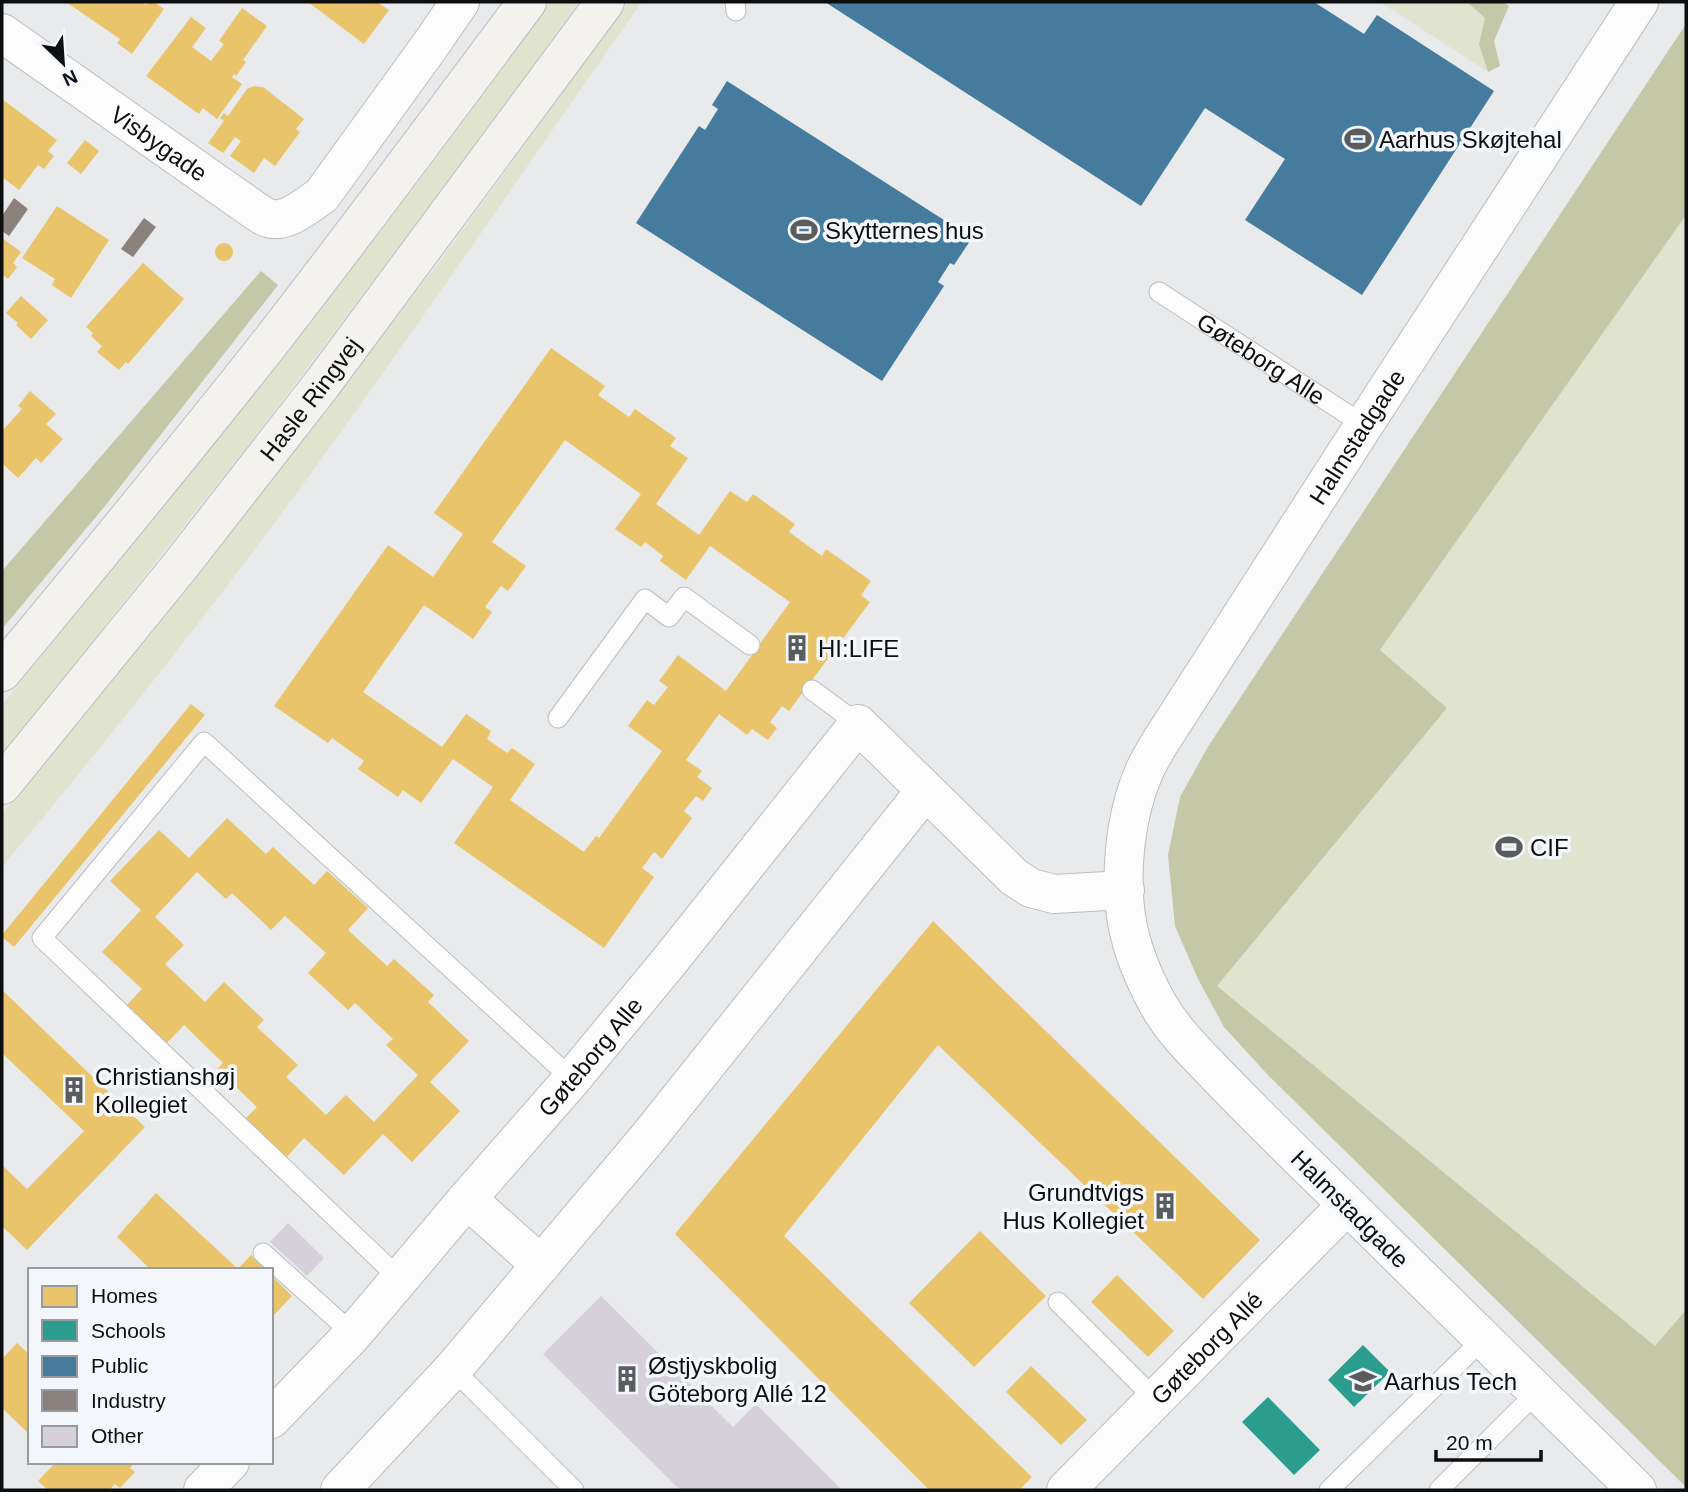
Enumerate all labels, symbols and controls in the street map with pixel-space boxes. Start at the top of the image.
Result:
north arrow [28,28,98,98]
text: N [59,66,81,90]
street label: Visbygade [106,100,213,186]
sports icon: Aarhus Skøjtehal [1343,124,1373,154]
place label: Aarhus Skøjtehal [1379,126,1562,153]
sports icon: Skytternes hus [789,215,819,245]
place label: Skytternes hus [825,217,984,244]
street label: Gøteborg Alle [1192,307,1330,410]
street label: Hasle Ringvej [254,332,366,466]
street label: Halmstadgade [1303,364,1410,509]
building icon: HI:LIFE [782,633,812,663]
place label: HI:LIFE [818,635,899,662]
sports icon: CIF [1494,832,1524,862]
place label: CIF [1530,834,1569,861]
street label: Gøteborg Alle [532,992,647,1122]
place label: Christianshøj Kollegiet [95,1063,235,1118]
building icon: Christianshøj Kollegiet [59,1075,89,1105]
street label: Halmstadgade [1286,1145,1414,1273]
place label: Grundtvigs Hus Kollegiet [1003,1179,1144,1234]
building icon: Grundtvigs Hus Kollegiet [1150,1191,1180,1221]
legend [28,1268,273,1464]
text: Homes [91,1284,158,1307]
street label: Gøteborg Allé [1145,1286,1268,1409]
text: Schools [91,1319,166,1342]
place label: Østjyskbolig Göteborg Allé 12 [648,1352,827,1407]
text: Public [91,1354,148,1377]
building icon: Østjyskbolig Göteborg Allé 12 [612,1364,642,1394]
school or university icon: Aarhus Tech [1348,1366,1378,1396]
place label: Aarhus Tech [1384,1368,1517,1395]
text: Industry [91,1389,166,1412]
scale bar [1436,1418,1541,1462]
text: Other [91,1424,144,1447]
text: 20 m [1446,1431,1493,1454]

